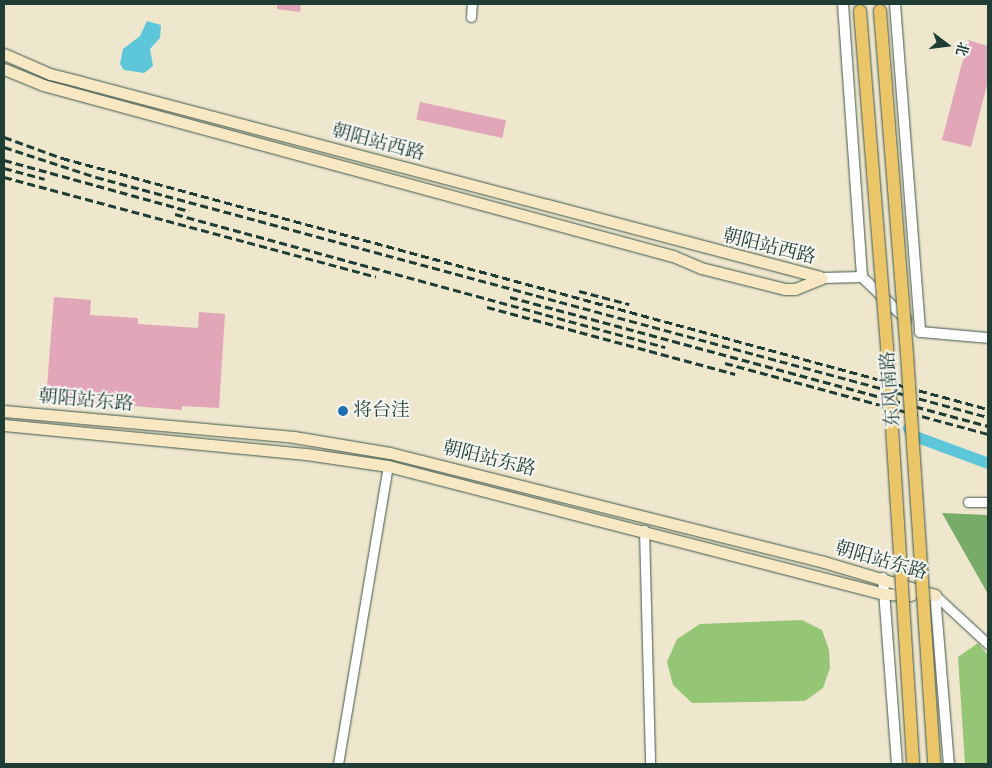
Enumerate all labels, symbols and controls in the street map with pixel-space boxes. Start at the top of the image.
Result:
north arrow [922,20,972,70]
text: 北 [951,40,972,58]
street label: 朝阳站西路 [329,120,427,166]
street label: 朝阳站西路 [720,224,818,270]
street label: 东风南路 [877,350,905,428]
street label: 朝阳站东路 [38,386,134,416]
place label: 将台洼 [353,400,410,422]
marker: 将台洼 [337,405,349,417]
street label: 朝阳站东路 [440,436,538,482]
street label: 朝阳站东路 [832,537,930,585]

